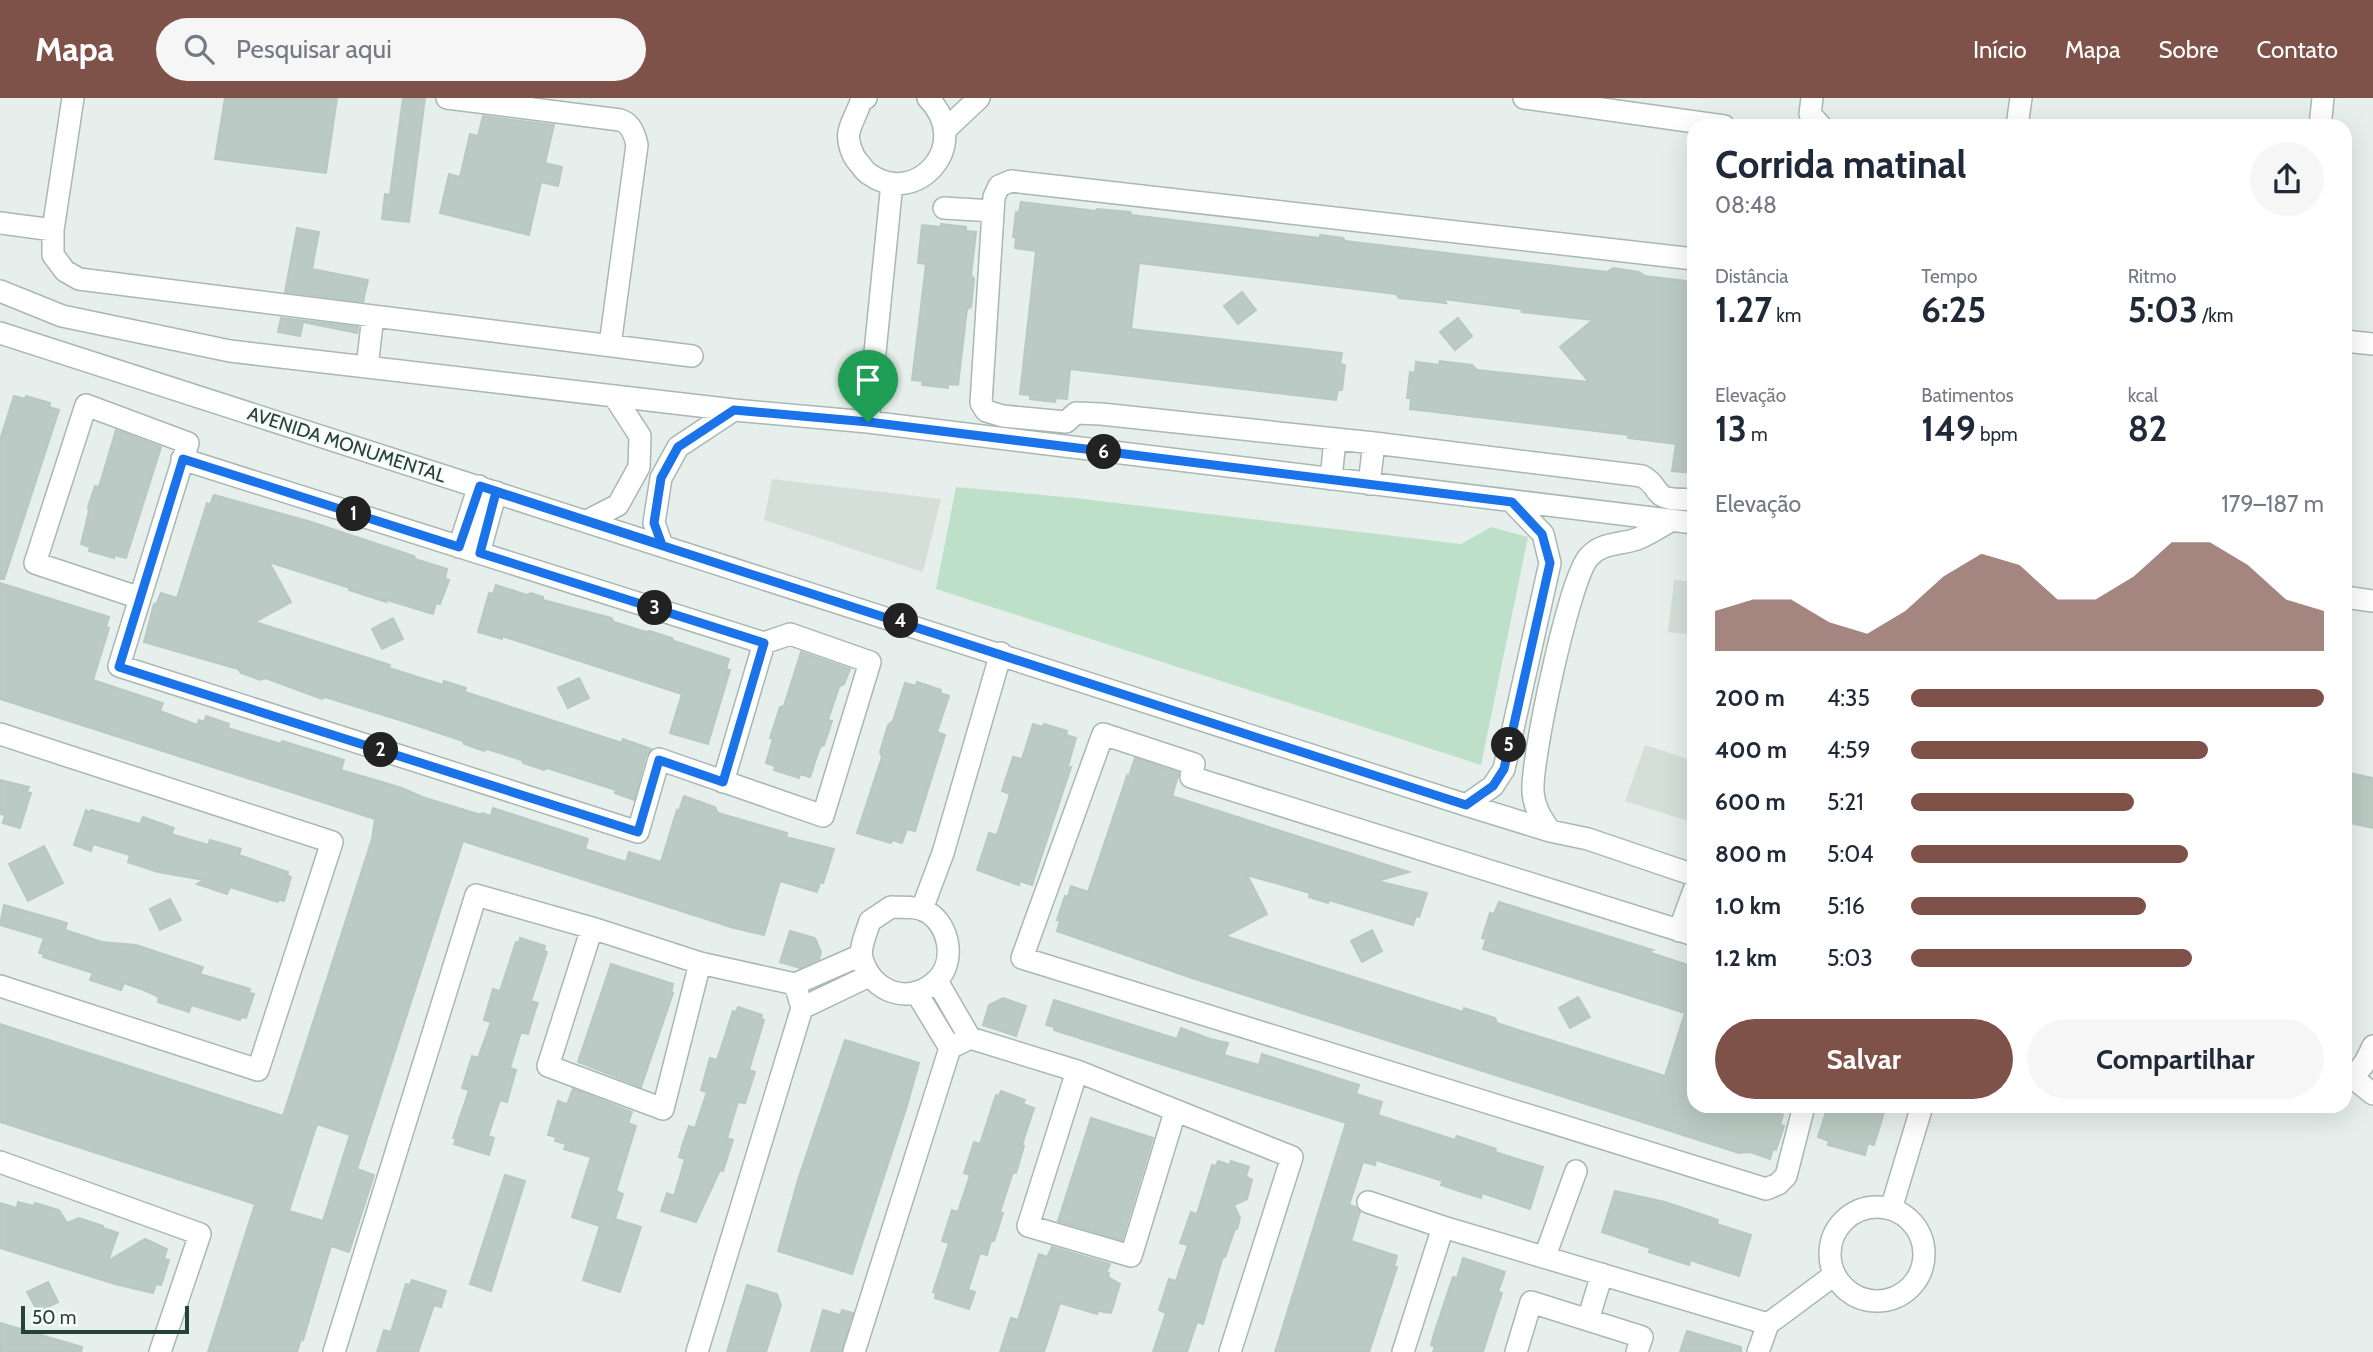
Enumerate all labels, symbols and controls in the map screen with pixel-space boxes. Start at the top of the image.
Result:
search box [156,18,646,81]
text: Mapa [35,29,114,69]
icon: search [180,30,218,68]
text: Pesquisar aqui [236,33,392,65]
text: Início [1973,35,2027,64]
text: Mapa [2065,35,2120,64]
text: Sobre [2158,35,2219,64]
text: Contato [2257,35,2338,64]
text: Corrida matinal [1715,141,1967,188]
button: share [2250,142,2324,216]
text: 08:48 [1715,191,1777,219]
text: Distância [1715,265,1789,288]
text: Tempo [1921,265,1977,288]
text: Ritmo [2128,265,2177,288]
text: 1.27 [1715,288,1772,331]
text: 6:25 [1921,288,1986,331]
text: 5:03 [2128,288,2198,331]
text: km [1772,304,1802,327]
text: /km [2198,304,2233,327]
pin [838,350,898,422]
icon: arrive [849,361,887,399]
text: Elevação [1715,384,1786,407]
text: Batimentos [1921,384,2014,407]
text: kcal [2128,384,2158,407]
street label: AVENIDA MONUMENTAL [245,402,449,488]
text: 13 [1715,407,1747,450]
text: 149 [1921,407,1976,450]
text: 82 [2128,407,2167,450]
text: m [1747,423,1768,446]
text: bpm [1976,423,2018,446]
pin: 6 [1086,434,1122,470]
text: 6 [1098,440,1109,463]
text: Elevação [1715,490,1801,518]
text: 179–187 m [2221,490,2324,518]
pin: 1 [336,496,372,532]
text: 1 [350,502,357,525]
pin: 3 [638,590,672,626]
text: 3 [649,596,660,619]
pin: 4 [884,603,918,638]
text: 4 [895,609,906,632]
text: 200 m [1715,684,1785,712]
text: 4:35 [1827,684,1870,712]
pin: 5 [1492,728,1526,762]
pin: 2 [364,732,398,768]
text: 5 [1503,733,1514,756]
text: 400 m [1715,736,1787,764]
text: 4:59 [1827,736,1871,764]
text: 2 [375,738,386,761]
text: 600 m [1715,788,1786,816]
text: 5:21 [1827,788,1864,816]
text: 800 m [1715,840,1787,868]
text: 5:04 [1827,840,1874,868]
text: 1.0 km [1715,892,1781,920]
text: 5:16 [1827,892,1865,920]
text: 1.2 km [1715,944,1777,972]
text: 5:03 [1827,944,1873,972]
button: Salvar [1715,1019,2013,1099]
button: Compartilhar [2027,1019,2324,1099]
scale bar [21,1303,189,1335]
text: 50 m [32,1306,76,1329]

